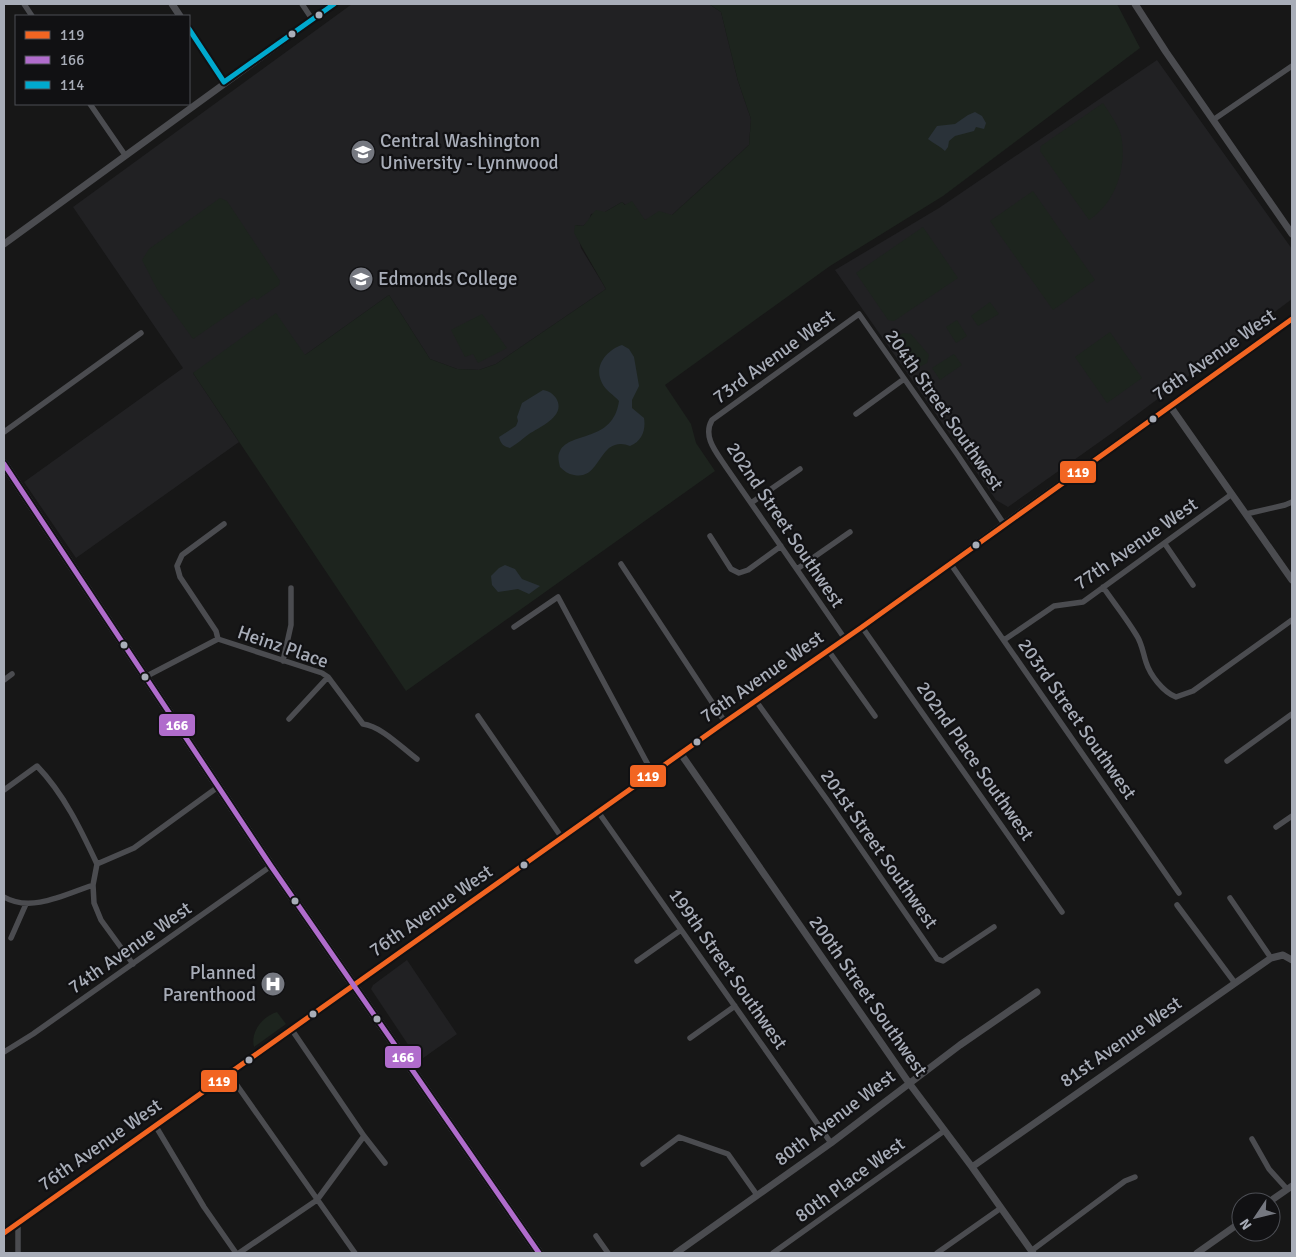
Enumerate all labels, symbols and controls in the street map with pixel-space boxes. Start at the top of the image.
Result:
unlabelled marker [314,10,324,20]
legend [15,15,190,105]
text: 119 [60,26,84,44]
unlabelled marker [287,29,297,39]
text: 166 [60,51,84,69]
text: 114 [60,76,84,94]
place label: Central Washington University - Lynnwood [380,129,559,175]
school or university icon: Central Washington University - Lynnwood [350,139,376,165]
school or university icon: Edmonds College [348,266,374,292]
place label: Edmonds College [378,267,518,291]
street label: 76th Avenue West [1148,303,1281,406]
street label: 73rd Avenue West [708,304,840,409]
street label: 204th Street Southwest [879,325,1009,495]
unlabelled marker [1148,414,1158,424]
street label: 202nd Street Southwest [721,438,850,613]
line badge: 119 [1059,460,1097,484]
text: 119 [1067,464,1090,481]
street label: 77th Avenue West [1070,492,1203,595]
unlabelled marker [971,540,981,550]
street label: Heinz Place [234,620,332,674]
street label: 76th Avenue West [696,625,829,728]
street label: 203rd Street Southwest [1012,634,1142,804]
unlabelled marker [119,640,129,650]
unlabelled marker [140,672,150,682]
street label: 202nd Place Southwest [911,677,1039,846]
line badge: 166 [158,713,196,737]
text: 166 [166,717,189,734]
unlabelled marker [692,737,702,747]
line badge: 119 [629,764,667,788]
street label: 201st Street Southwest [815,765,943,934]
text: 119 [637,768,660,785]
street label: 76th Avenue West [365,859,498,962]
unlabelled marker [519,860,529,870]
street label: 199th Street Southwest [663,884,793,1054]
street label: 74th Avenue West [64,896,197,999]
unlabelled marker [290,896,300,906]
street label: 200th Street Southwest [803,911,933,1081]
place label: Planned Parenthood [163,961,256,1007]
hospital icon: Planned Parenthood [260,971,286,997]
street label: 81st Avenue West [1055,991,1187,1093]
unlabelled marker [308,1009,318,1019]
unlabelled marker [372,1014,382,1024]
line badge: 166 [384,1045,422,1069]
text: 166 [392,1049,415,1066]
unlabelled marker [244,1055,254,1065]
street label: 80th Avenue West [770,1065,900,1171]
line badge: 119 [200,1069,238,1093]
text: 119 [208,1073,231,1090]
street label: 76th Avenue West [34,1093,167,1196]
street label: 80th Place West [790,1132,910,1228]
north arrow [1231,1192,1281,1242]
text: N [1236,1215,1256,1233]

